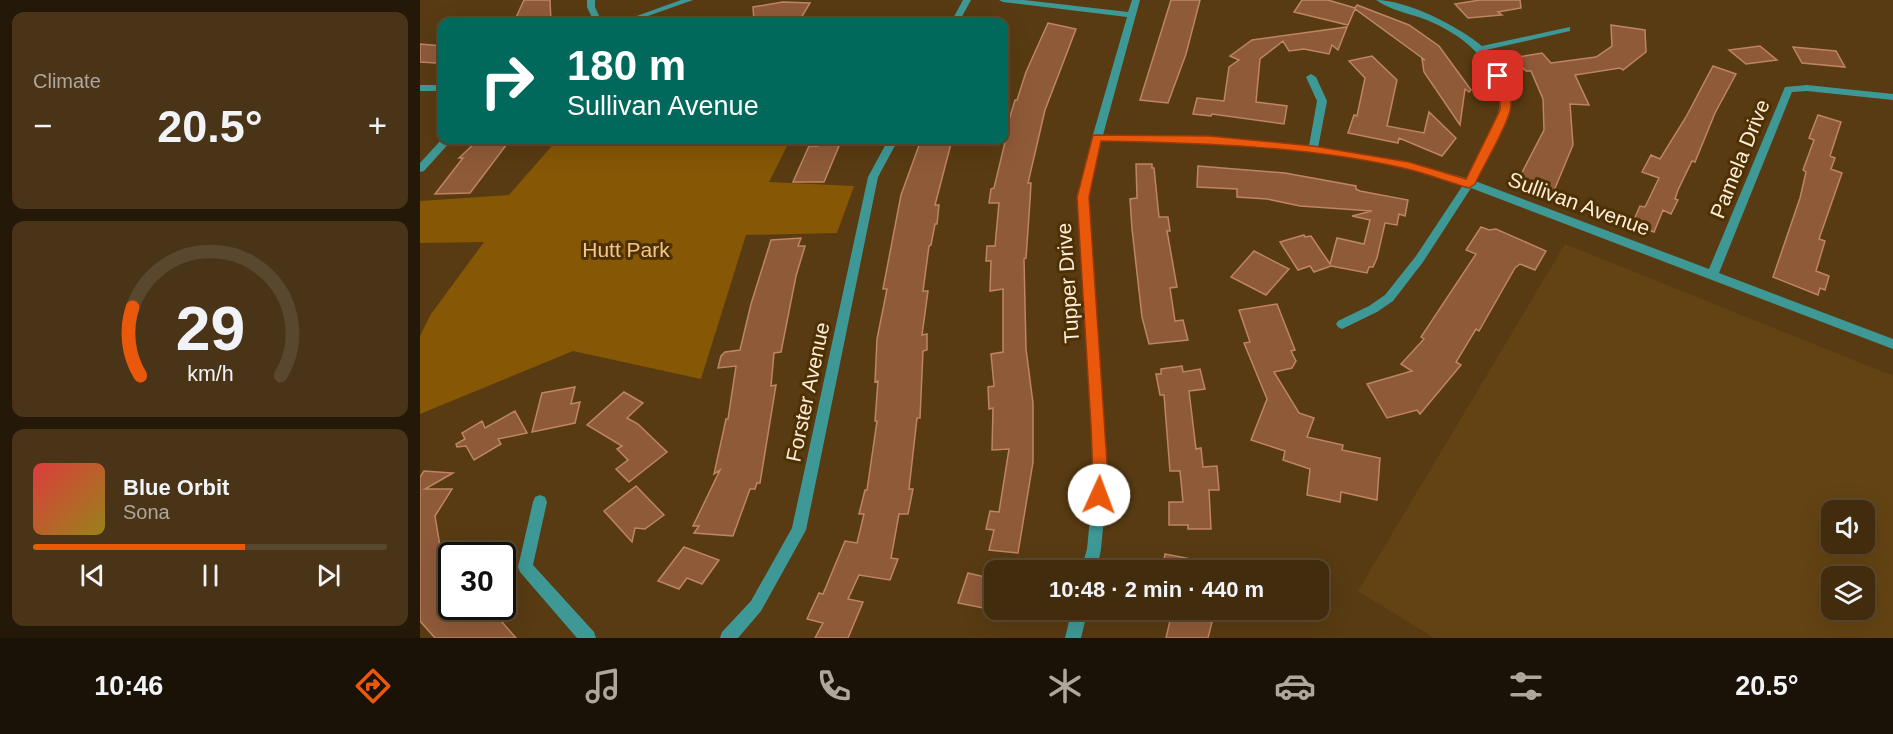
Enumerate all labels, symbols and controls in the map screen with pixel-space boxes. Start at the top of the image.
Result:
icon: right [468,42,546,120]
text: 180 m [567,42,686,89]
pin [1472,50,1523,101]
icon: arrive [1481,59,1514,92]
text: Climate [33,70,101,92]
text: Sullivan Avenue [567,91,759,121]
street label: Pamela Drive [1705,96,1774,222]
text: 20.5° [157,101,263,152]
text: − [33,107,52,144]
text: + [368,107,387,144]
street label: Sullivan Avenue [1505,167,1653,240]
street label: Tupper Drive [1052,222,1083,344]
park label: Hutt Park [582,238,670,261]
text: 29 [175,294,245,363]
street label: Forster Avenue [781,320,834,464]
text: km/h [187,362,233,386]
position arrow [1067,463,1131,527]
text: Blue Orbit [123,475,229,500]
map controls [1821,500,1875,620]
button: sound [1821,500,1875,554]
text: Sona [123,501,170,523]
speed limit sign: 30 [438,542,516,620]
icon: previous [76,559,109,592]
icon: pause [194,559,227,592]
icon: next [312,559,345,592]
button: layers [1821,566,1875,620]
text: 10:48 · 2 min · 440 m [1049,577,1264,602]
icon: directions [352,665,394,707]
icon: music [582,665,624,707]
icon: phone [813,665,855,707]
icon: climate [1044,665,1086,707]
icon: car [1274,665,1316,707]
icon: filters [1505,665,1547,707]
text: 10:46 [94,671,163,701]
text: 20.5° [1735,671,1799,701]

